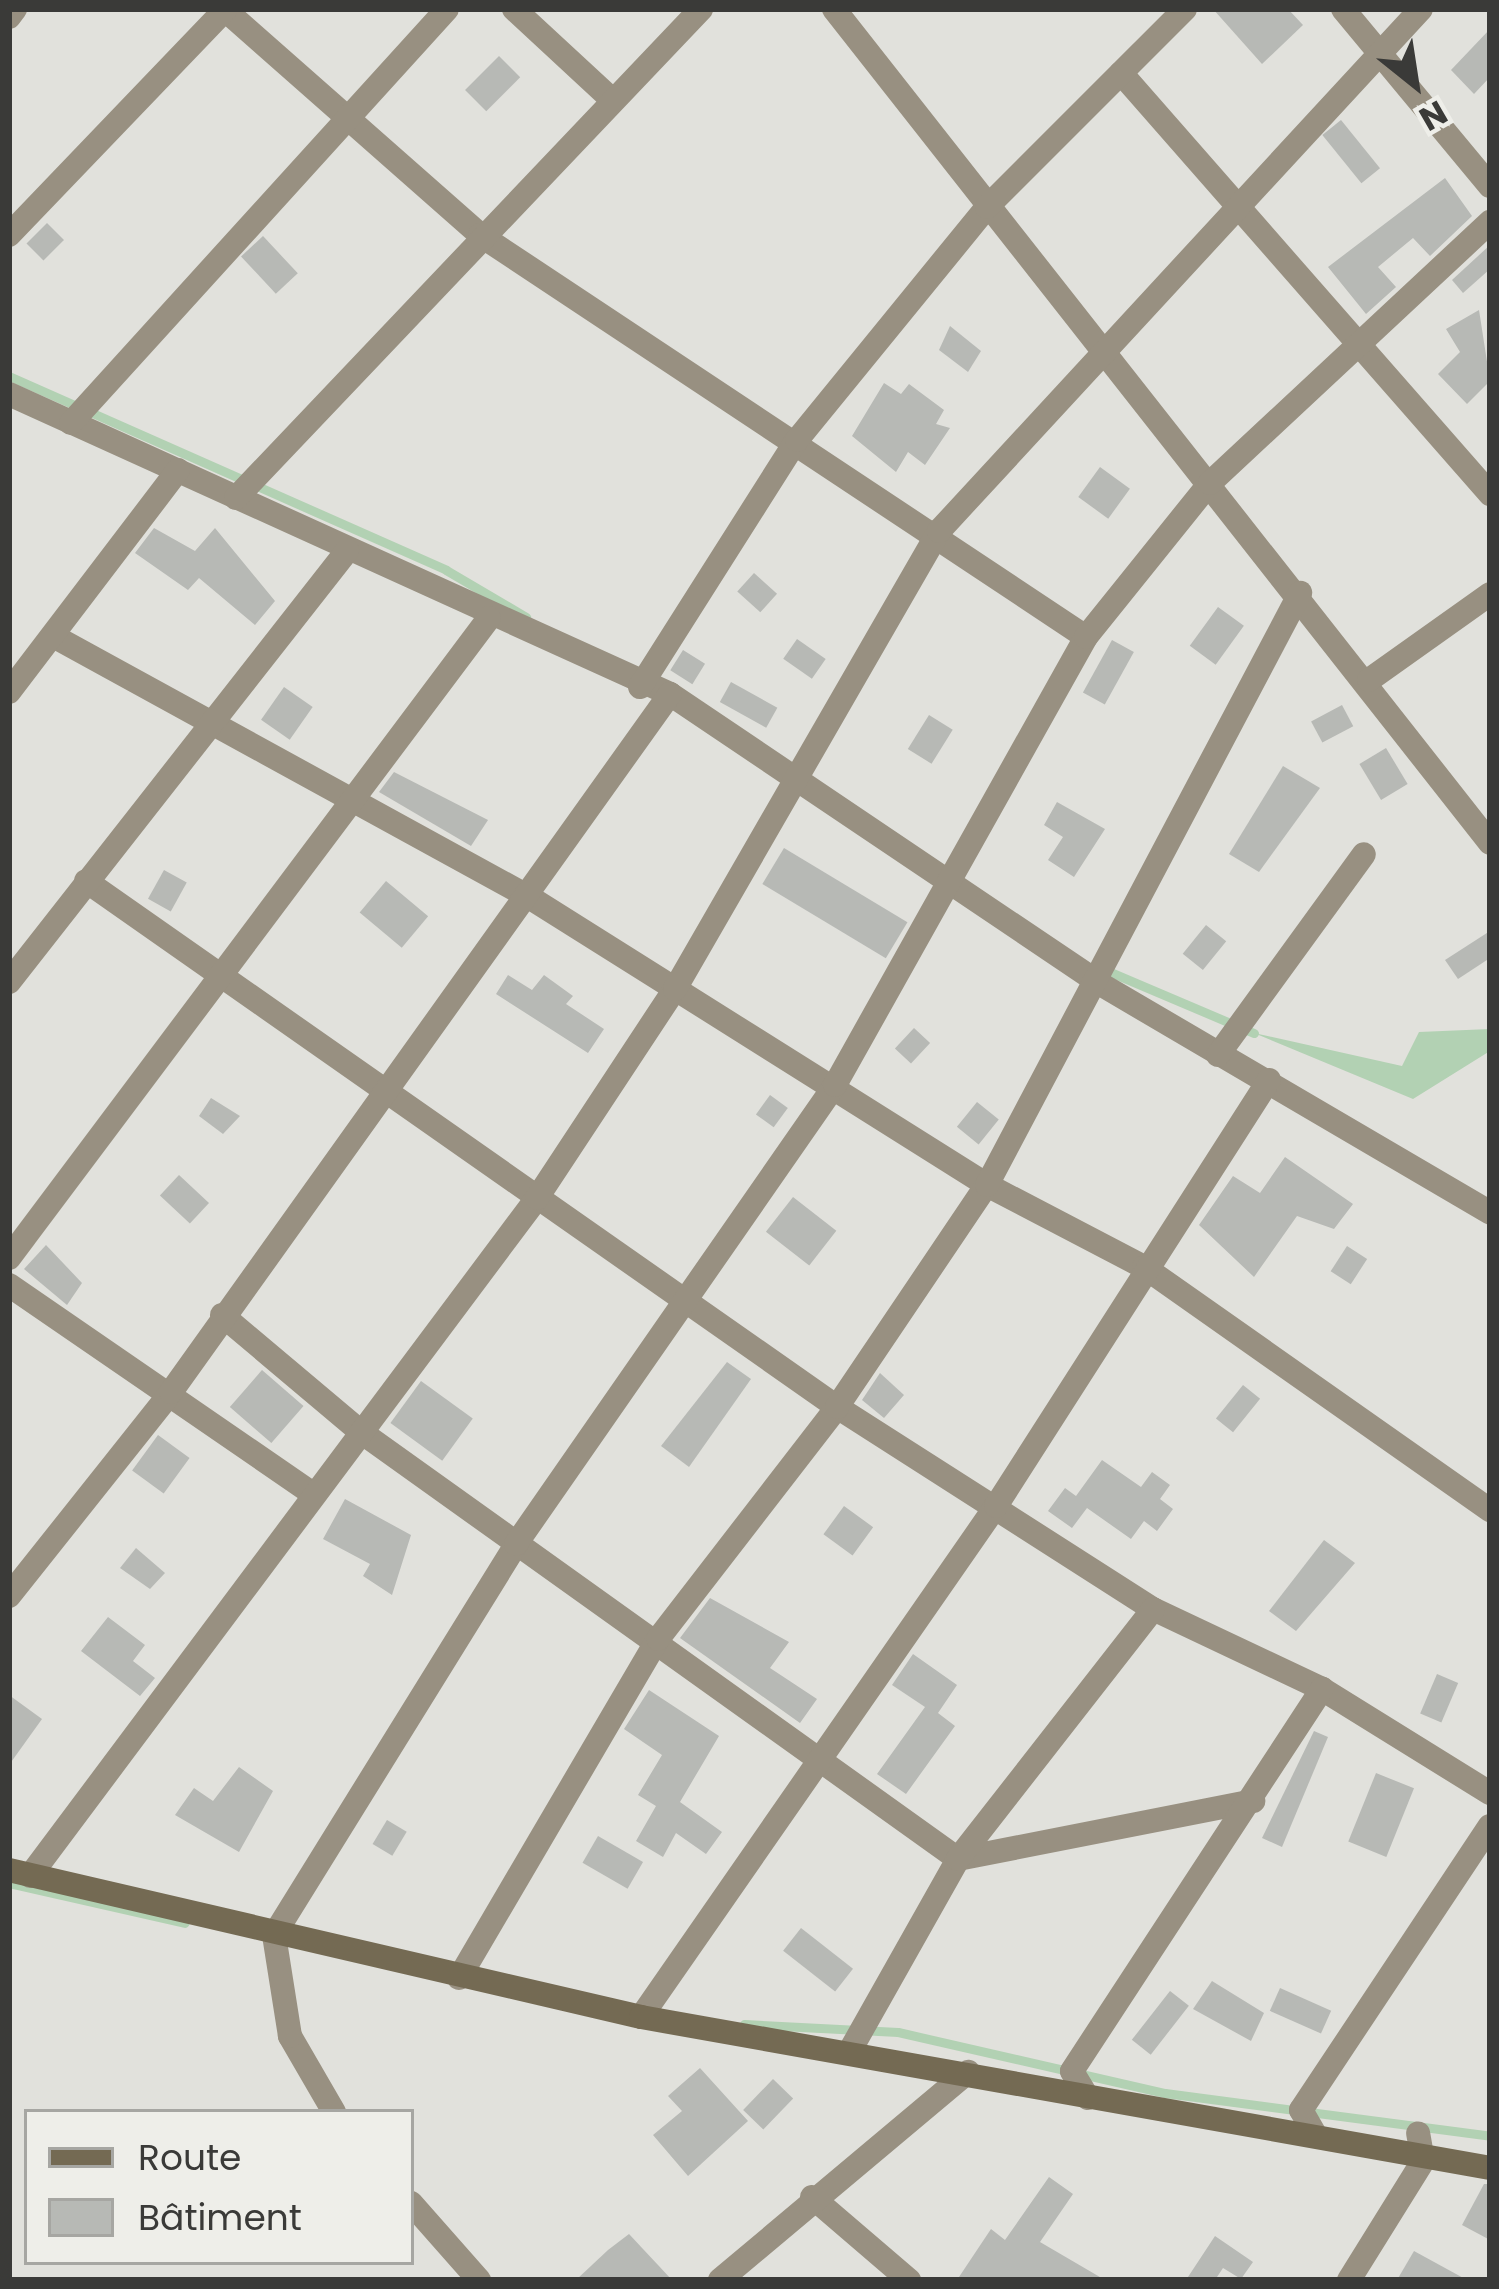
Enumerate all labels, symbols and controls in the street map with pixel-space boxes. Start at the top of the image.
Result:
north arrow [1355,24,1475,144]
text: N [1411,89,1456,142]
legend [24,2109,414,2265]
text: Route [138,2132,241,2183]
text: Bâtiment [138,2192,302,2243]

